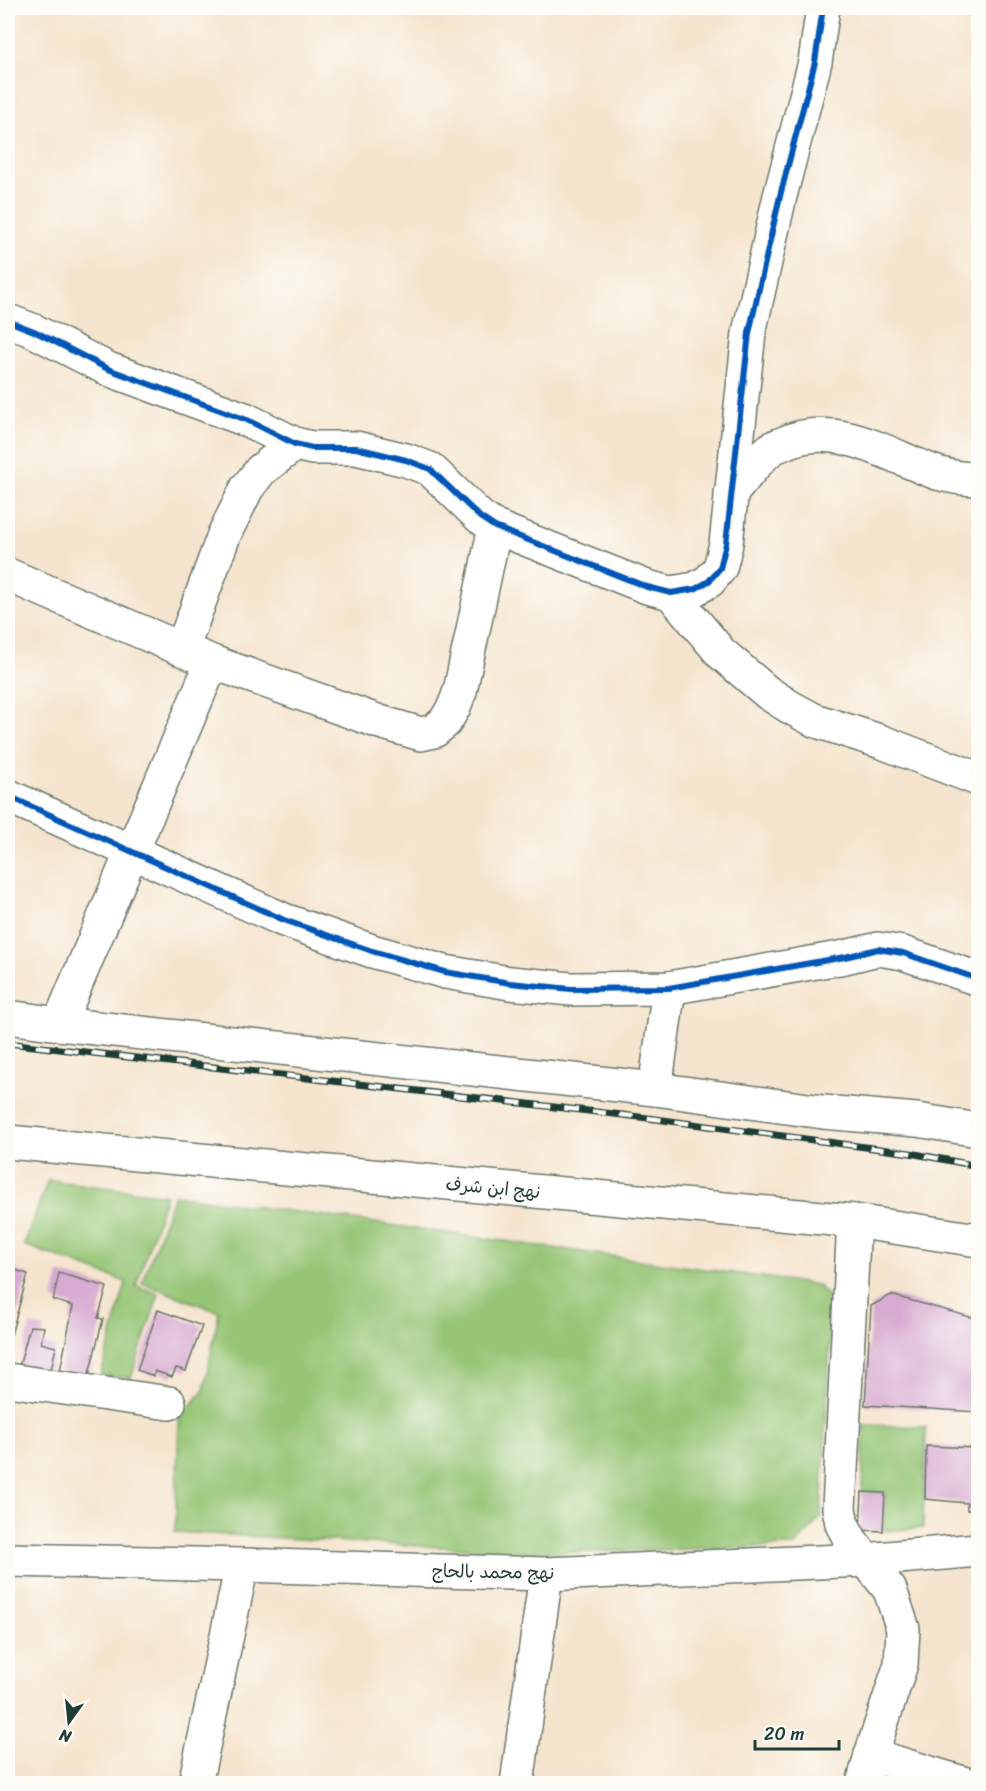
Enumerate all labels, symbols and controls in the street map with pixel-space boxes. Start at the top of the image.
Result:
street label: نهج ابن شرف [444,1168,542,1208]
street label: نهج محمد بالحاج [431,1555,555,1589]
north arrow [39,1692,99,1752]
scale bar [755,1713,839,1751]
text: 20 m [764,1718,804,1750]
text: N [55,1720,75,1752]

